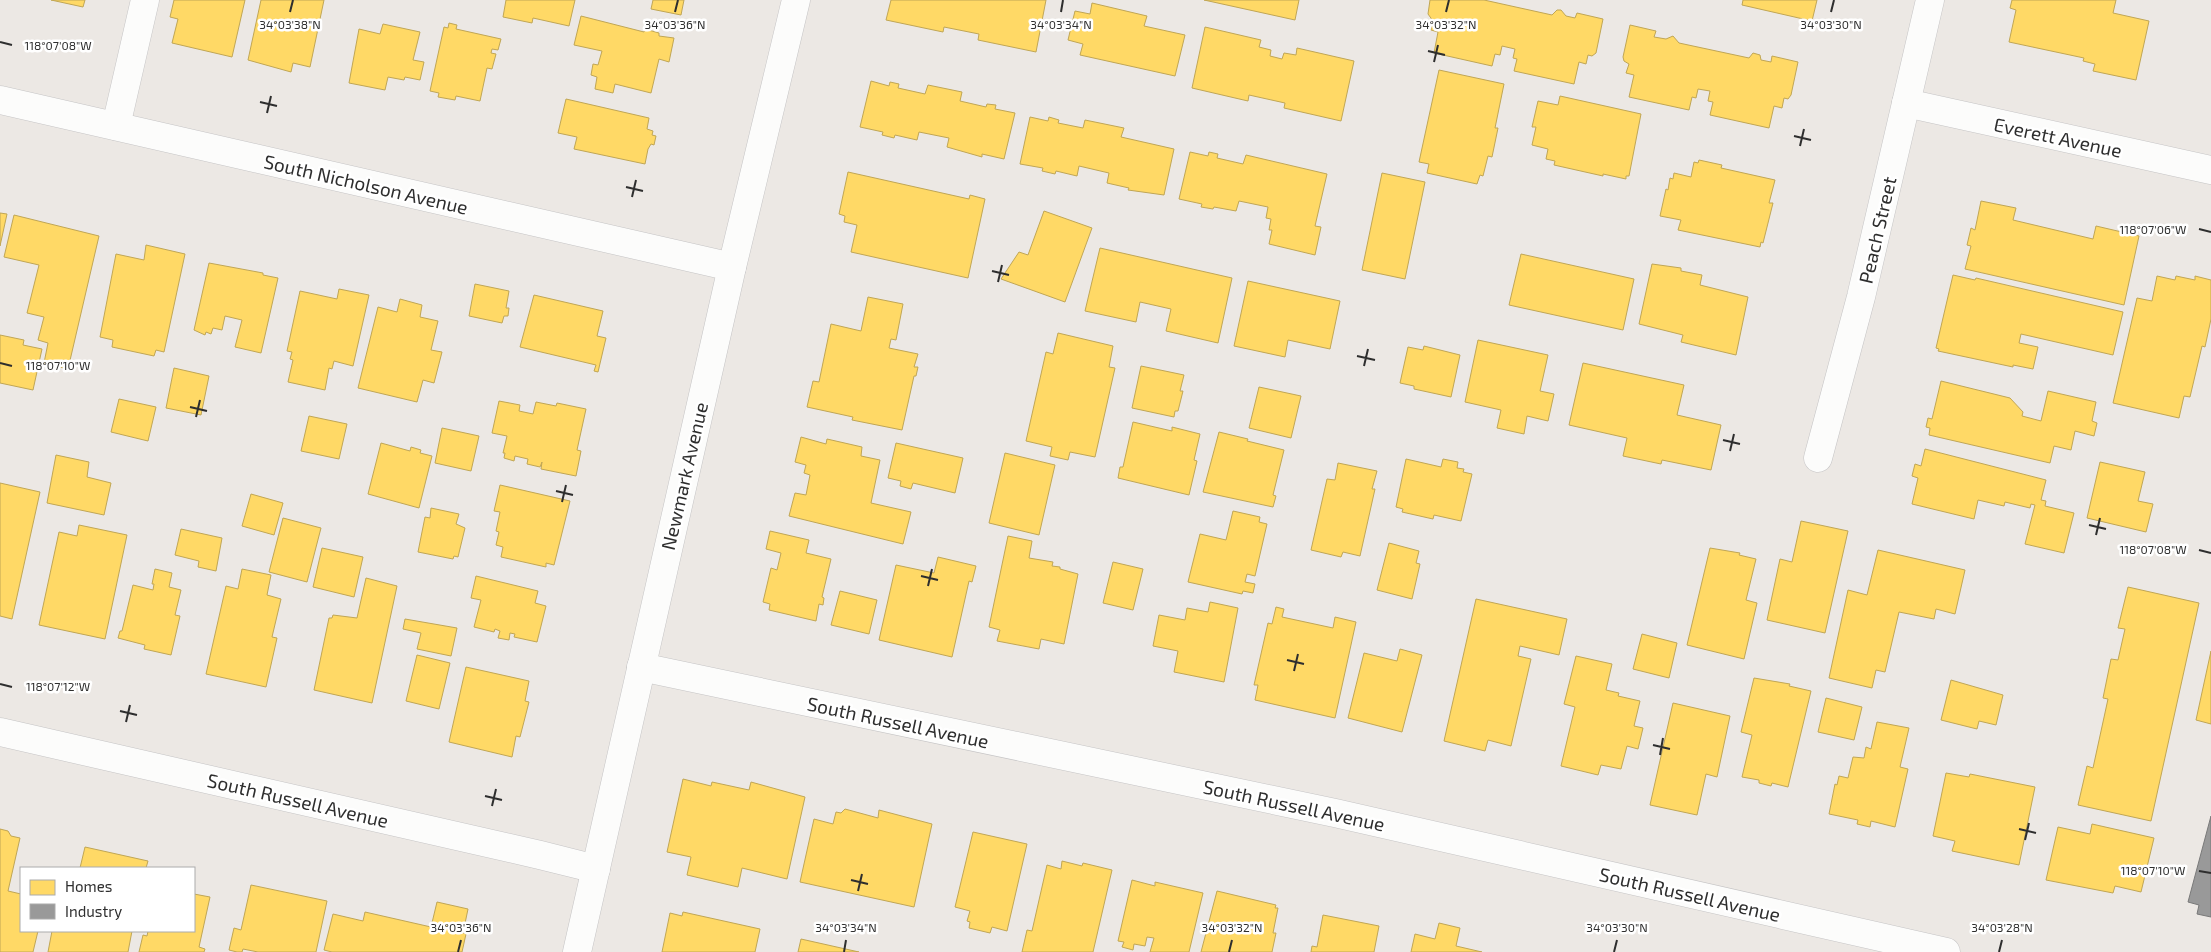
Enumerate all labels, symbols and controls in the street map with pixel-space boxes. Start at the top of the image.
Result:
text: 34°03'38"N [259,17,321,31]
text: 34°03'36"N [644,17,706,31]
text: 34°03'34"N [1030,17,1092,31]
text: 34°03'32"N [1416,17,1476,31]
text: 34°03'30"N [1800,17,1862,31]
text: 118°07'08"W [24,38,92,52]
street label: Everett Avenue [1992,112,2124,162]
street label: South Nicholson Avenue [262,149,470,219]
street label: Peach Street [1854,174,1900,286]
text: 118°07'06"W [2120,222,2186,236]
text: 118°07'10"W [26,358,90,372]
street label: Newmark Avenue [656,400,712,552]
text: 118°07'08"W [2119,542,2187,556]
text: 118°07'12"W [26,679,90,693]
street label: South Russell Avenue [805,692,991,752]
street label: South Russell Avenue [205,768,391,832]
street label: South Russell Avenue [1201,775,1387,835]
street label: South Russell Avenue [1597,862,1783,926]
text: 118°07'10"W [2121,863,2185,877]
legend [20,867,195,932]
text: Homes [65,877,112,895]
text: Industry [65,902,122,920]
text: 34°03'36"N [430,920,492,934]
text: 34°03'34"N [815,920,877,934]
text: 34°03'32"N [1202,920,1262,934]
text: 34°03'30"N [1586,920,1648,934]
text: 34°03'28"N [1971,920,2033,934]

